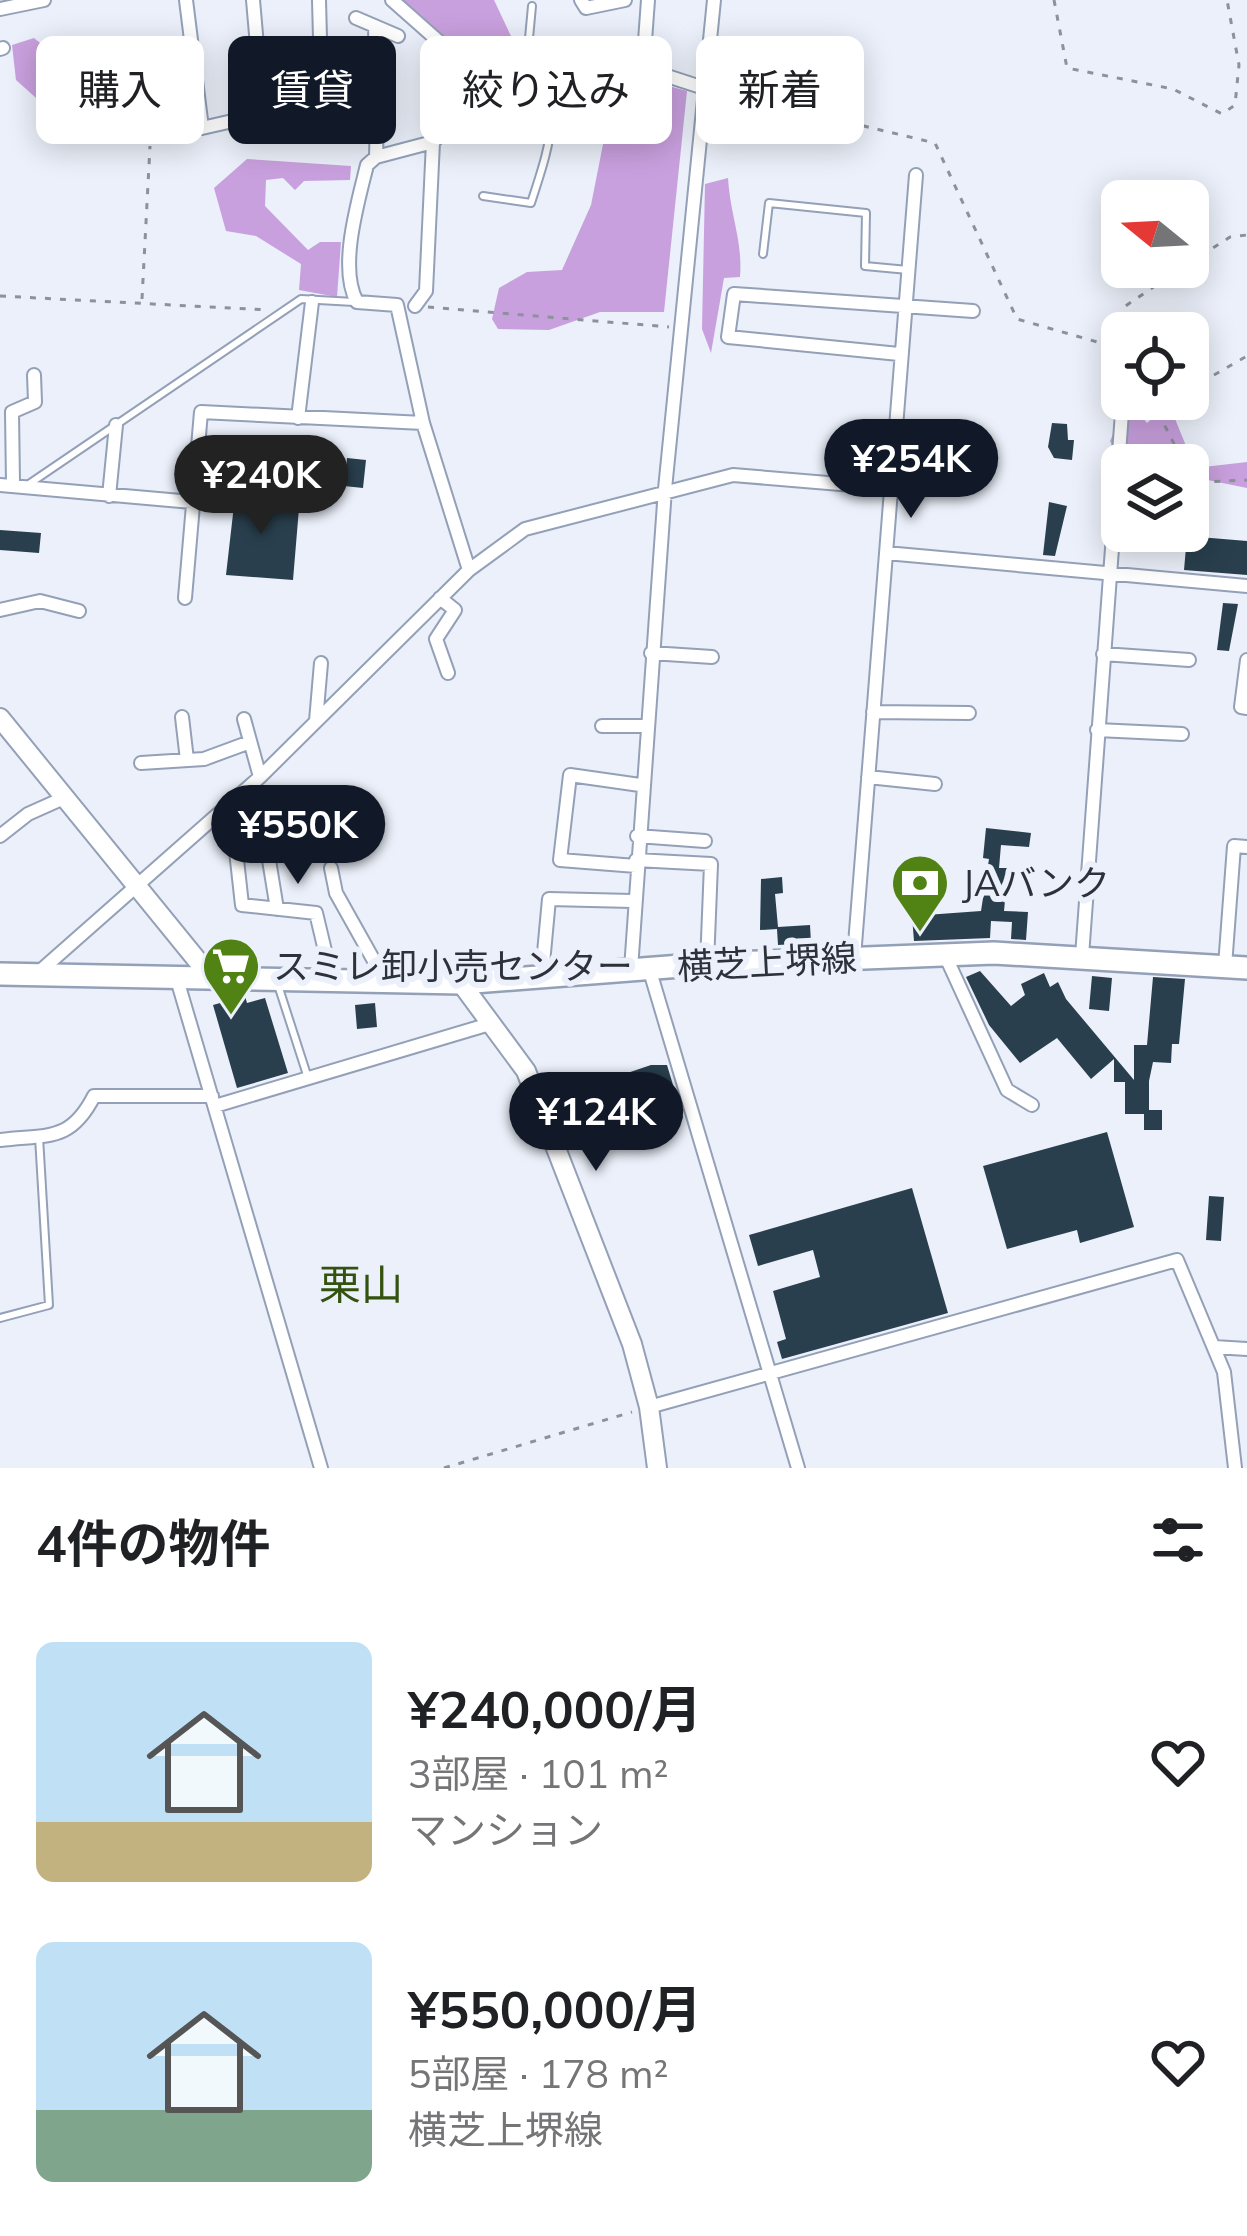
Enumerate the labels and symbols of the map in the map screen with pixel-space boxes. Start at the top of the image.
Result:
north arrow [1101,180,1209,288]
pin: ¥254K [827,419,995,521]
pin: ¥240K [177,435,345,537]
pin: ¥550K [214,785,382,887]
bank icon: JAバンク [889,852,951,934]
place label: JAバンク [962,860,1110,905]
street label: 横芝上堺線 [676,934,858,989]
supermarket icon: スミレ卸小売センター [200,935,262,1017]
place label: スミレ卸小売センター [273,943,633,988]
pin: ¥124K [512,1072,680,1174]
district label: 栗山 [319,1258,403,1311]

